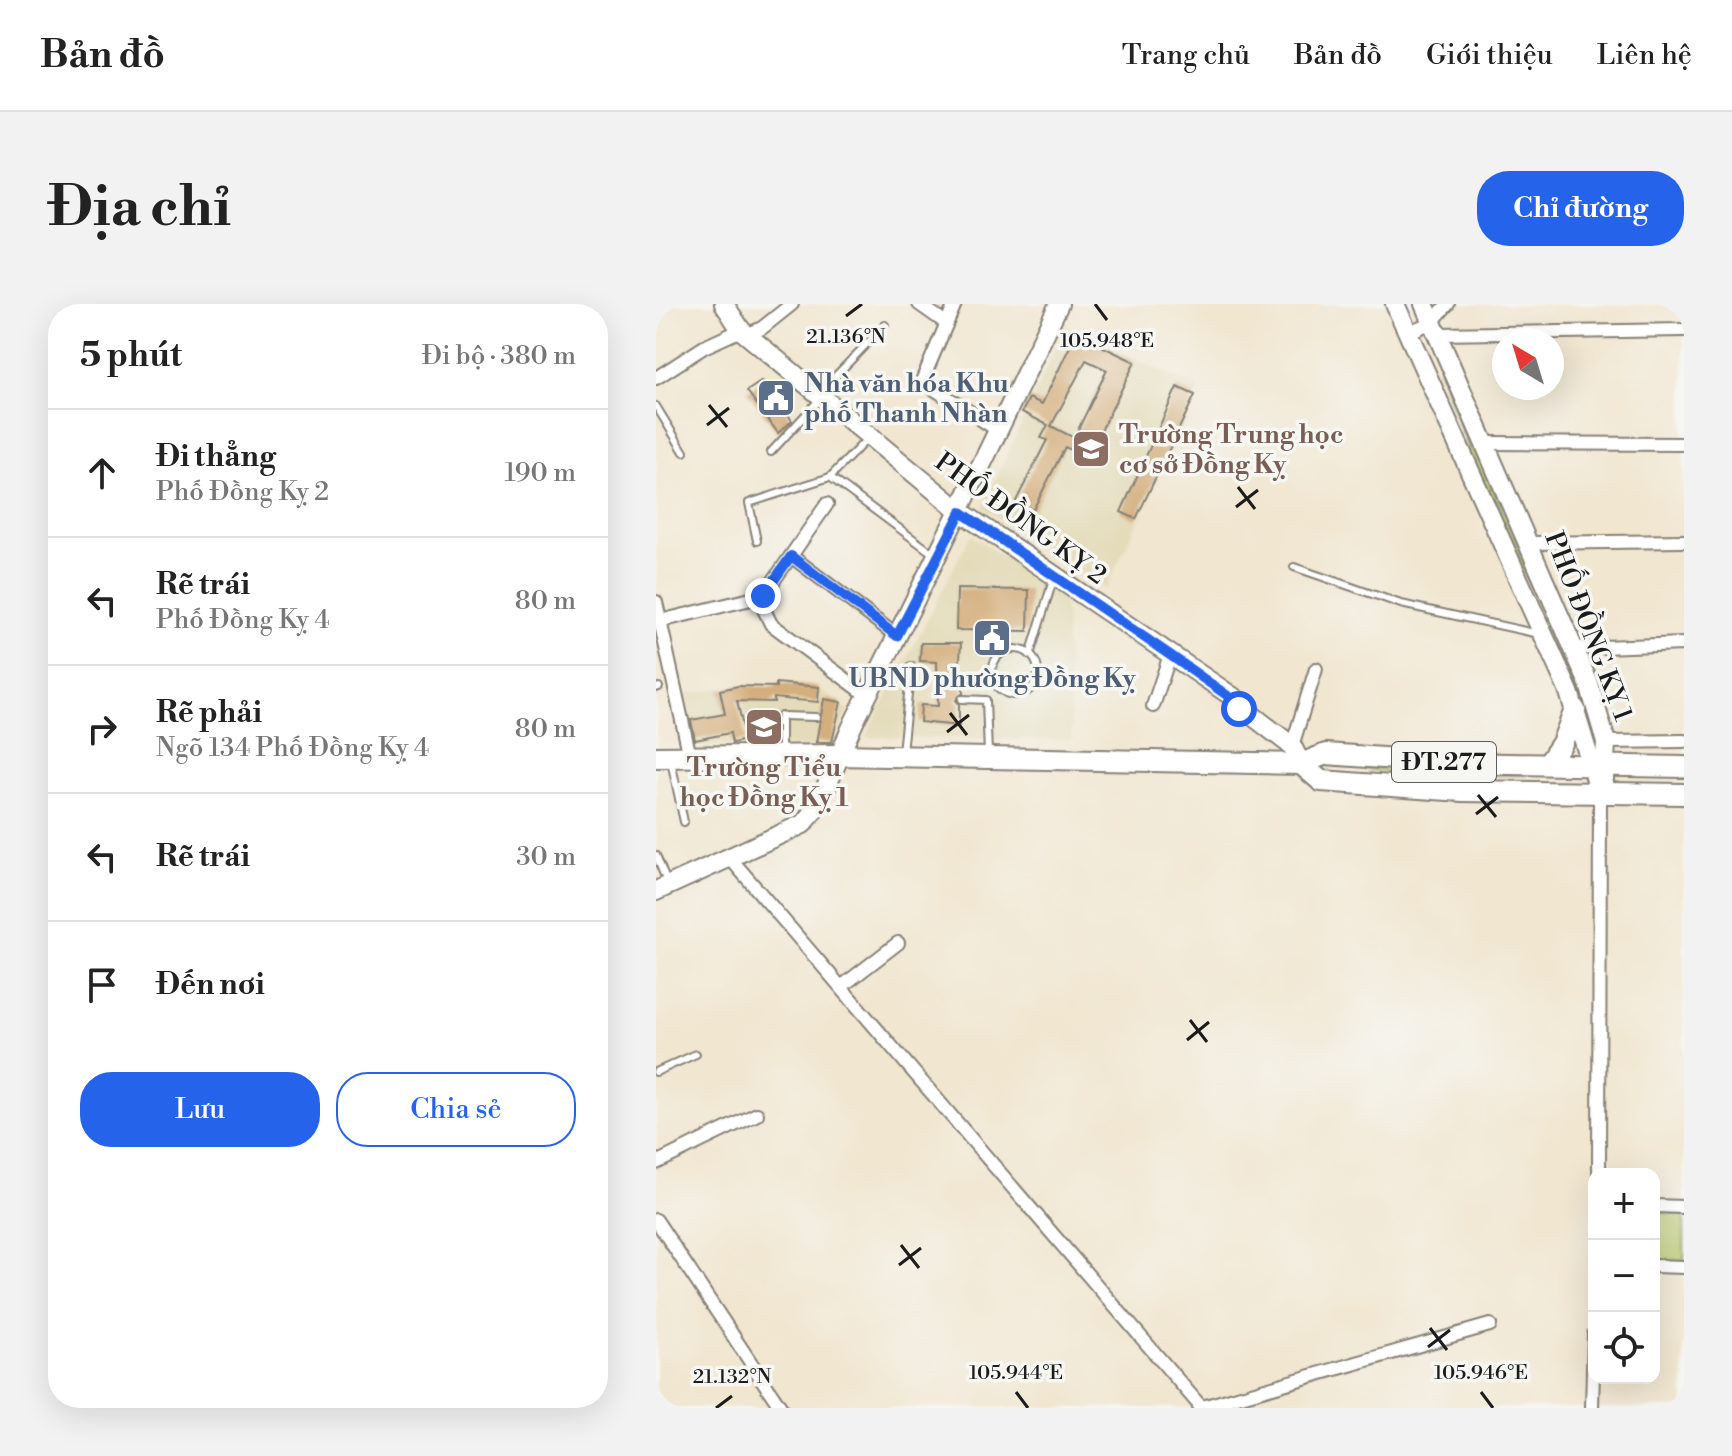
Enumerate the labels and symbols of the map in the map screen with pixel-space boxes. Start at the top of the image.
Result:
text: 21.136°N [806,325,886,350]
north arrow [1492,328,1564,400]
text: 105.948°E [1060,329,1154,354]
place label: Nhà văn hóa Khu phố Thanh Nhàn [804,368,1009,430]
public building icon: Nhà văn hóa Khu phố Thanh Nhàn [755,377,797,419]
place label: Trường Trung học cơ sở Đồng Kỵ [1119,419,1343,481]
school or university icon: Trường Trung học cơ sở Đồng Kỵ [1070,428,1112,470]
street label: PHỐ ĐỒNG KỴ 2 [928,442,1115,592]
street label: PHỐ ĐỒNG KỴ 1 [1537,525,1644,726]
route end [745,578,781,614]
public building icon: UBND phường Đồng Kỵ [971,617,1013,659]
place label: UBND phường Đồng Kỵ [848,663,1137,695]
route start [1221,691,1257,727]
school or university icon: Trường Tiểu học Đồng Kỵ 1 [743,706,785,748]
road number: ĐT.277 [1392,742,1496,782]
place label: Trường Tiểu học Đồng Kỵ 1 [679,752,849,814]
text: 105.944°E [969,1361,1063,1386]
text: 105.946°E [1434,1361,1528,1386]
text: 21.132°N [693,1365,771,1390]

